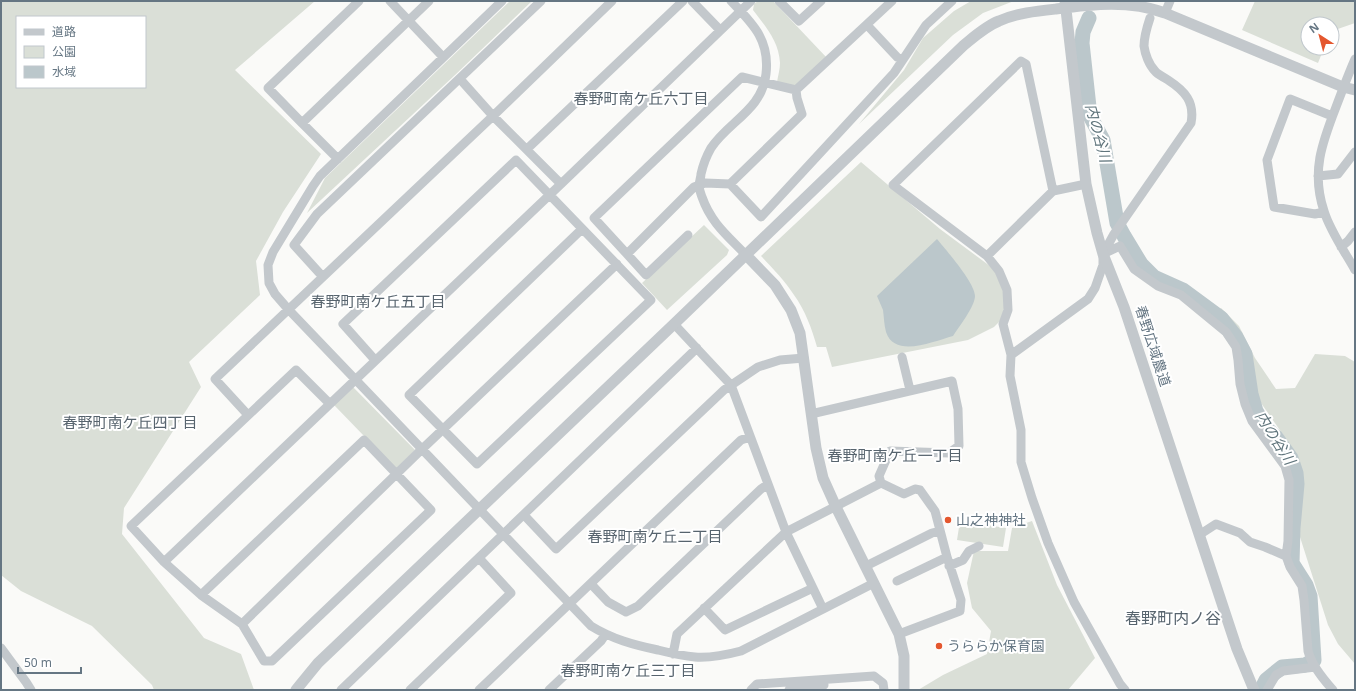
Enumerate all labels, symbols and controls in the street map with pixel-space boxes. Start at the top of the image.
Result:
legend [16,16,146,88]
north arrow [1300,16,1340,56]
text: N [1306,19,1322,36]
text: 道路 [52,23,76,40]
text: 公園 [52,43,76,60]
text: 水域 [52,63,76,80]
district label: 春野町南ケ丘六丁目 [573,88,709,108]
water label: 内の谷川 [1082,101,1117,166]
district label: 春野町南ケ丘五丁目 [310,291,446,311]
street label: 春野広域農道 [1131,303,1175,389]
water label: 内の谷川 [1251,407,1301,470]
district label: 春野町南ケ丘四丁目 [62,412,198,432]
district label: 春野町南ケ丘一丁目 [827,445,963,465]
place label: 山之神神社 [956,510,1026,529]
marker: 山之神神社 [943,515,953,525]
district label: 春野町南ケ丘二丁目 [587,526,723,546]
district label: 春野町内ノ谷 [1125,607,1221,629]
place label: うららか保育園 [947,636,1045,655]
marker: うららか保育園 [934,641,944,651]
scale bar [18,649,81,675]
text: 50 m [24,654,52,671]
district label: 春野町南ケ丘三丁目 [560,660,696,680]

